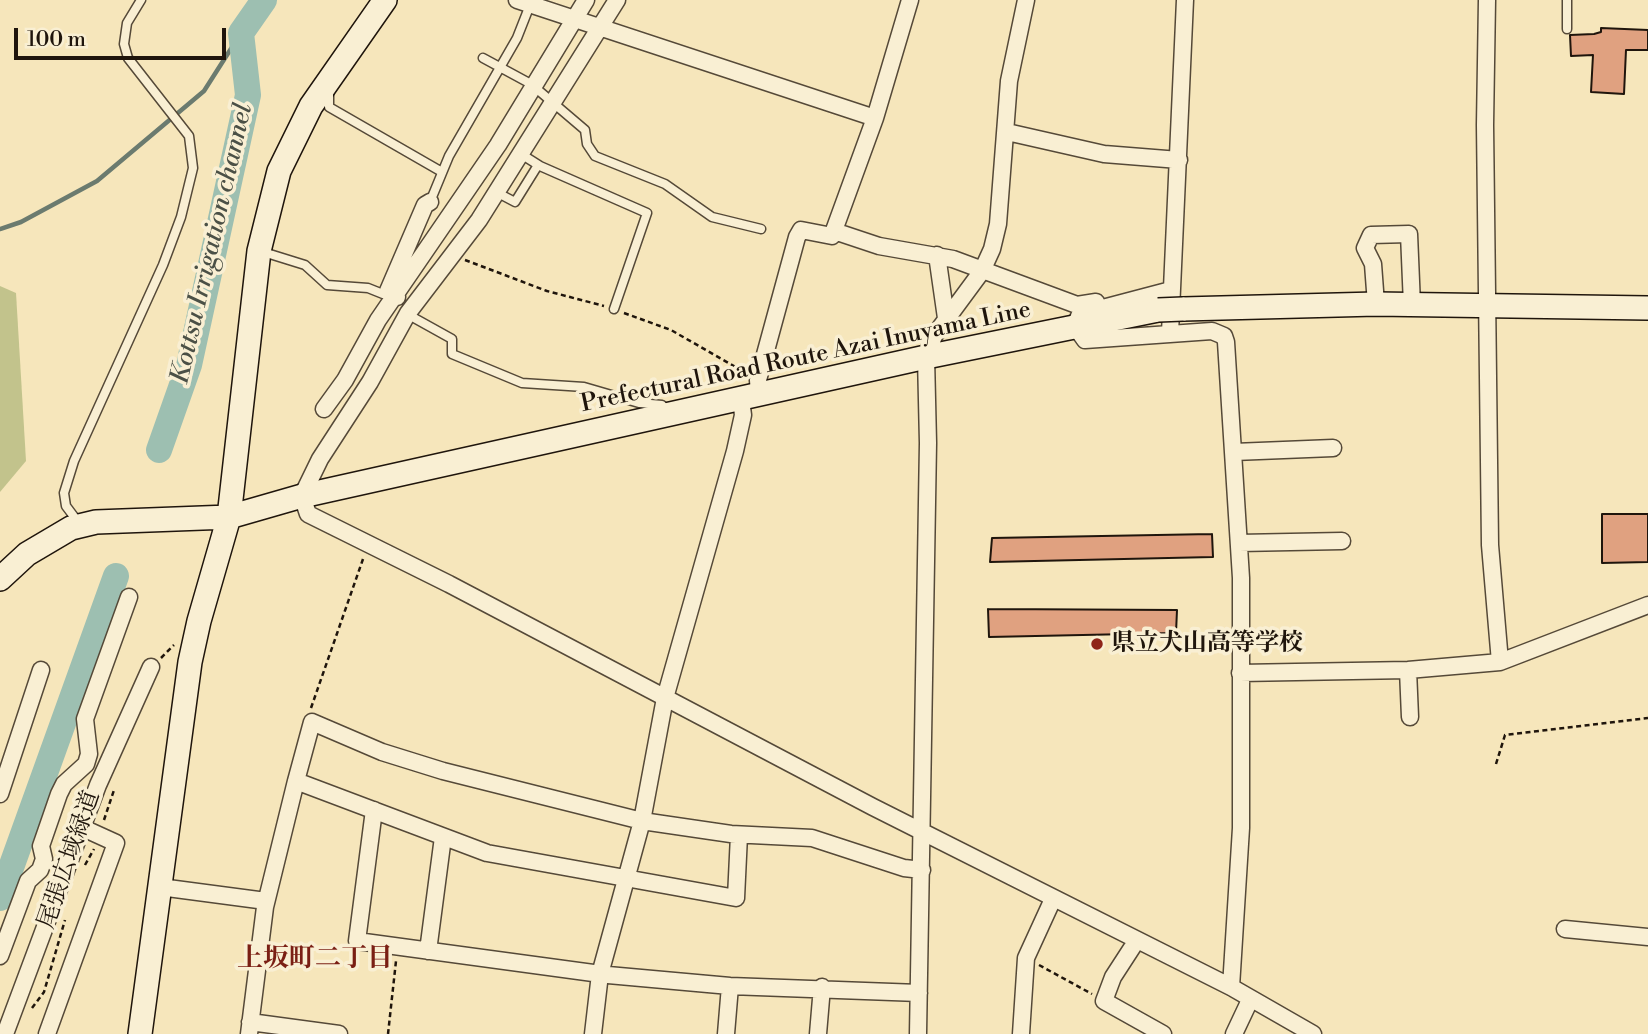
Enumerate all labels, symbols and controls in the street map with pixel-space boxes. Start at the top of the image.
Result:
scale bar [18,14,229,58]
text: 100 m [27,27,86,53]
water label: Kottsu Irrigation channel [166,101,260,387]
street label: Prefectural Road Route Azai Inuyama Line [578,296,1034,420]
place label: 県立犬山高等学校 [1111,630,1303,658]
marker: 県立犬山高等学校 [1089,636,1105,652]
street label: 尾張広域緑道 [33,787,107,933]
district label: 上坂町二丁目 [237,944,393,976]

